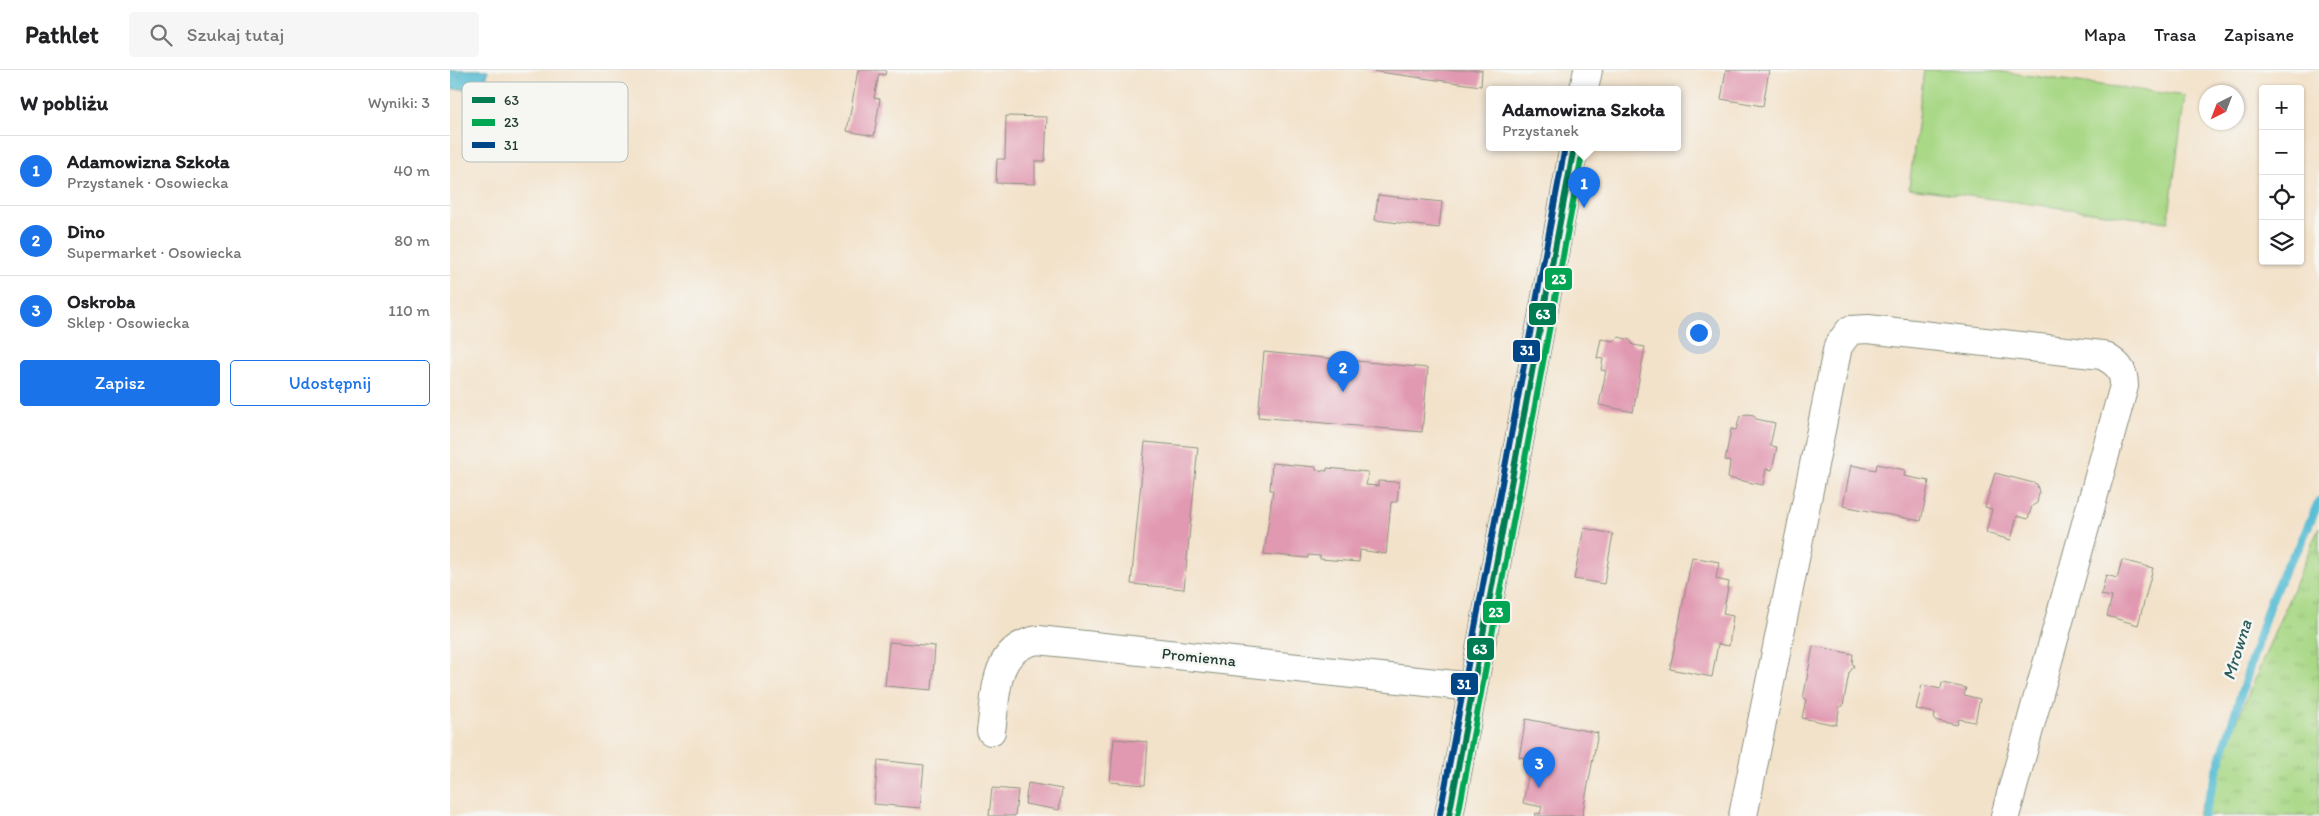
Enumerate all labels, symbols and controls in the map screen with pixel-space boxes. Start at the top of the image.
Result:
search box [129,12,479,57]
text: Pathlet [25,20,99,49]
icon: search [147,21,175,49]
text: Szukaj tutaj [187,23,284,46]
text: Mapa [2084,24,2126,46]
text: Trasa [2154,24,2196,46]
text: Zapisane [2224,24,2294,46]
legend [462,82,628,162]
north arrow [2199,85,2244,130]
map controls [2259,85,2304,265]
button: + [2259,85,2304,130]
popup [1486,86,1681,151]
text: W pobliżu [20,90,108,115]
text: 63 [504,92,519,109]
text: Wyniki: 3 [368,93,430,112]
text: Adamowizna Szkoła [1502,98,1665,121]
text: 23 [504,114,519,131]
text: Przystanek [1502,121,1579,140]
button: − [2259,130,2304,175]
text: 31 [504,137,519,154]
text: Adamowizna Szkoła [67,150,230,173]
text: 1 [32,161,40,180]
text: 40 m [393,161,430,180]
pin: 1 [1568,167,1600,208]
text: Przystanek · Osowiecka [67,173,229,192]
button: locate [2259,175,2304,220]
text: Dino [67,220,105,243]
button: layers [2259,220,2304,265]
text: 2 [32,231,40,250]
text: 80 m [394,231,430,250]
text: Supermarket · Osowiecka [67,243,242,262]
line badge: 23 [1544,267,1573,291]
text: 23 [1552,271,1567,288]
text: Oskroba [67,290,135,313]
text: 3 [32,301,40,320]
text: 110 m [388,301,430,320]
line badge: 63 [1528,302,1557,326]
text: 63 [1535,306,1551,323]
text: Sklep · Osowiecka [67,313,190,332]
your location [1686,320,1712,346]
line badge: 31 [1512,339,1541,363]
text: 31 [1520,342,1535,359]
pin: 2 [1327,351,1359,392]
button: Zapisz [20,360,220,406]
button: Udostępnij [230,360,430,406]
line badge: 23 [1482,600,1511,624]
text: 23 [1489,604,1504,621]
water label: Mrowna [2217,616,2257,683]
line badge: 63 [1466,637,1495,661]
text: 63 [1472,641,1488,658]
street label: Promienna [1161,644,1238,670]
line badge: 31 [1450,672,1479,696]
text: 31 [1457,676,1472,693]
pin: 3 [1523,747,1555,788]

